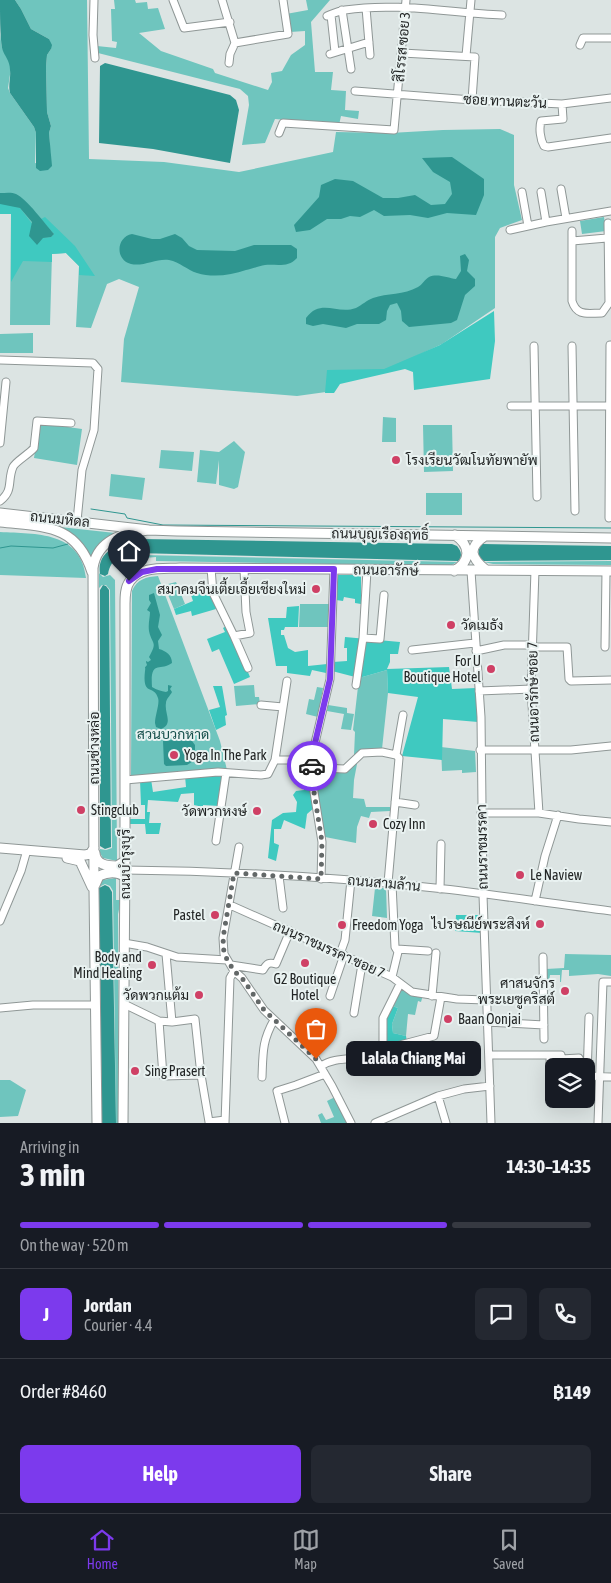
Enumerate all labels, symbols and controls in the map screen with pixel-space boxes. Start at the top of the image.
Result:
street label: สิโรรส ซอย 3 [391,11,413,83]
street label: ซอย ทานตะวัน [463,91,547,111]
place label: โรงเรียนวัฒโนทัยพายัพ [405,451,538,468]
marker: โรงเรียนวัฒโนทัยพายัพ [390,454,402,466]
street label: ถนนมหิดล [29,508,91,530]
street label: ถนนบุญเรืองฤทธิ์ [331,521,429,545]
pin [108,530,150,581]
icon: home [115,537,143,565]
street label: ถนนอารักษ์ [353,560,419,579]
place label: สมาคมจีนเตี้ยเอี้ยเชียงใหม่ [157,577,306,597]
marker: สมาคมจีนเตี้ยเอี้ยเชียงใหม่ [310,583,322,595]
place label: วัดเมธัง [461,617,503,633]
marker: วัดเมธัง [445,619,457,631]
street label: ถนนอารักษ์ ซอย 7 [523,642,542,742]
place label: For U Boutique Hotel [403,653,481,685]
marker: For U Boutique Hotel [485,663,497,675]
street label: ถนนช่างหล่อ [86,712,102,784]
park label: สวนบวกหาด [137,726,209,742]
courier [287,741,337,791]
place label: Yoga In The Park [184,747,267,763]
marker: Yoga In The Park [168,749,180,761]
icon: car [298,752,326,780]
place label: Stingclub [91,802,139,818]
place label: วัดพวกหงษ์ [181,802,248,819]
marker: Stingclub [75,804,87,816]
street label: ถนนราชมรรคา [473,804,491,890]
marker: วัดพวกหงษ์ [251,805,263,817]
place label: Cozy Inn [383,816,426,832]
marker: Cozy Inn [367,818,379,830]
street label: ถนนบำรุงบุรี [116,828,135,899]
place label: Le Naview [530,867,583,883]
marker: Le Naview [514,869,526,881]
street label: ถนนสามล้าน [347,871,421,894]
place label: Pastel [173,907,205,923]
marker: Pastel [209,909,221,921]
place label: ไปรษณีย์พระสิงห์ [431,915,530,932]
street label: ถนนราชมรรคา ซอย 7 [271,917,387,981]
place label: Freedom Yoga [352,917,424,933]
marker: ไปรษณีย์พระสิงห์ [534,918,546,930]
marker: Freedom Yoga [336,919,348,931]
place label: Body and Mind Healing [73,949,142,981]
marker: G2 Boutique Hotel [299,957,311,969]
marker: Body and Mind Healing [146,959,158,971]
place label: G2 Boutique Hotel [274,971,336,1003]
place label: ศาสนจักร พระเยซูคริสต์ [478,975,555,1009]
marker: ศาสนจักร พระเยซูคริสต์ [559,985,571,997]
place label: วัดพวกแต้ม [123,986,189,1003]
marker: วัดพวกแต้ม [193,989,205,1001]
pin [295,1008,337,1059]
place label: Baan Oonjai [458,1011,521,1027]
marker: Baan Oonjai [442,1013,454,1025]
icon: bag [302,1015,330,1043]
callout: Lalala Chiang Mai [346,1042,481,1076]
text: Lalala Chiang Mai [362,1049,465,1067]
map controls [545,1058,595,1108]
button: layers [545,1058,595,1108]
place label: Sing Prasert [145,1063,205,1079]
marker: Sing Prasert [129,1065,141,1077]
text: Arriving in [20,1138,80,1156]
text: 14:30–14:35 [506,1155,591,1177]
text: 3 min [20,1156,85,1193]
text: On the way · 520 m [20,1236,129,1254]
button: chat [475,1288,527,1340]
button: phone [539,1288,591,1340]
text: Jordan [84,1294,132,1316]
text: J [43,1303,49,1325]
text: Courier · 4.4 [84,1316,153,1334]
text: Order #8460 [20,1380,107,1402]
text: ฿149 [553,1381,591,1403]
button: Help [20,1445,301,1503]
button: Share [311,1445,591,1503]
tab: Home [87,1526,118,1572]
tab: Map [292,1526,320,1572]
tab: Saved [493,1526,524,1572]

